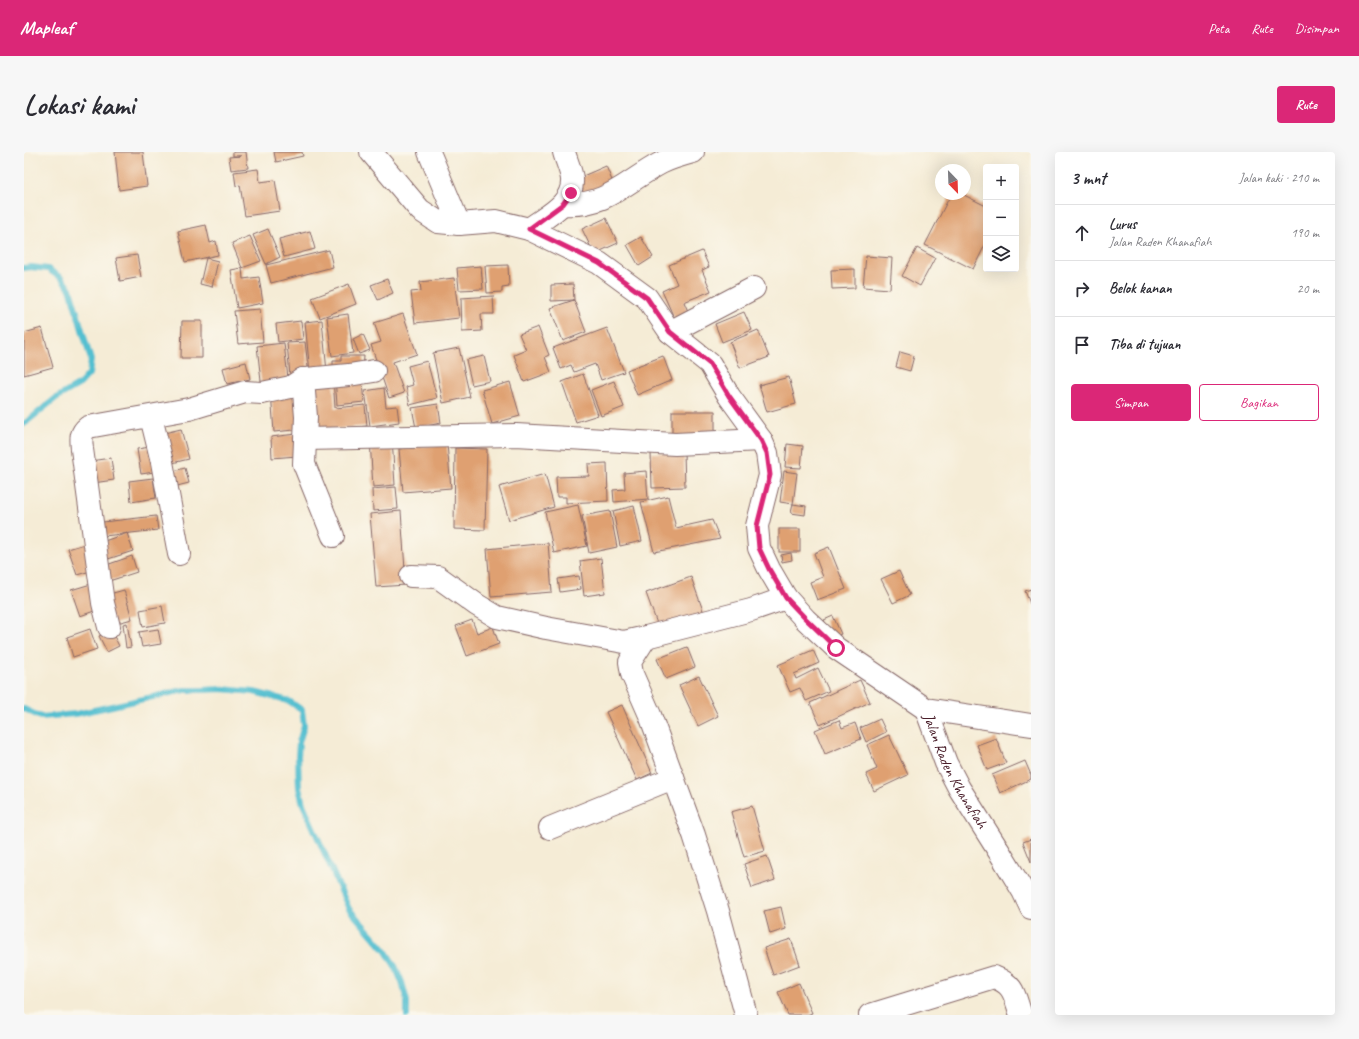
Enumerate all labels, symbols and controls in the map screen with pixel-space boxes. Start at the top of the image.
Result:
text: Mapleaf [20,16,73,40]
text: Peta [1208,20,1229,37]
text: Rute [1251,20,1273,37]
text: Disimpan [1295,20,1339,37]
button: Rute [1277,86,1335,123]
text: Lokasi kami [24,87,134,122]
north arrow [935,164,971,200]
map controls [983,164,1019,272]
button: + [983,164,1019,200]
text: 3 mnt [1071,168,1106,189]
text: Jalan kaki · 210 m [1239,170,1319,186]
route end [562,184,580,202]
button: − [983,200,1019,236]
text: Lurus [1109,215,1137,234]
icon: ahead [1071,222,1093,244]
text: 190 m [1291,225,1319,241]
text: Jalan Raden Khanafiah [1109,234,1211,250]
button: layers [983,236,1019,272]
icon: right [1071,278,1093,300]
text: Belok kanan [1109,279,1172,298]
text: 20 m [1297,281,1319,297]
icon: arrive [1071,334,1093,356]
text: Tiba di tujuan [1109,335,1180,354]
button: Simpan [1071,384,1191,421]
button: Bagikan [1199,384,1319,421]
route start [827,639,845,657]
street label: Jalan Raden Khanafiah [918,710,993,833]

